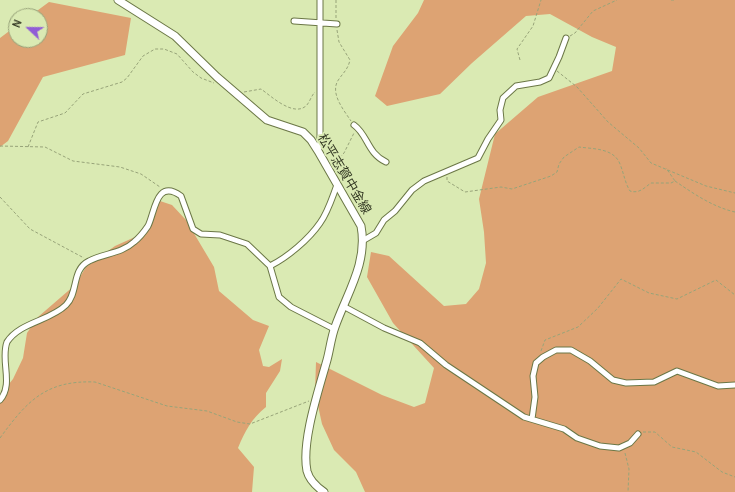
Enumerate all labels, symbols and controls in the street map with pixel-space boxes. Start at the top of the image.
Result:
north arrow [8,8,48,48]
text: N [10,18,25,30]
street label: 松平志賀中金線 [314,131,374,217]

